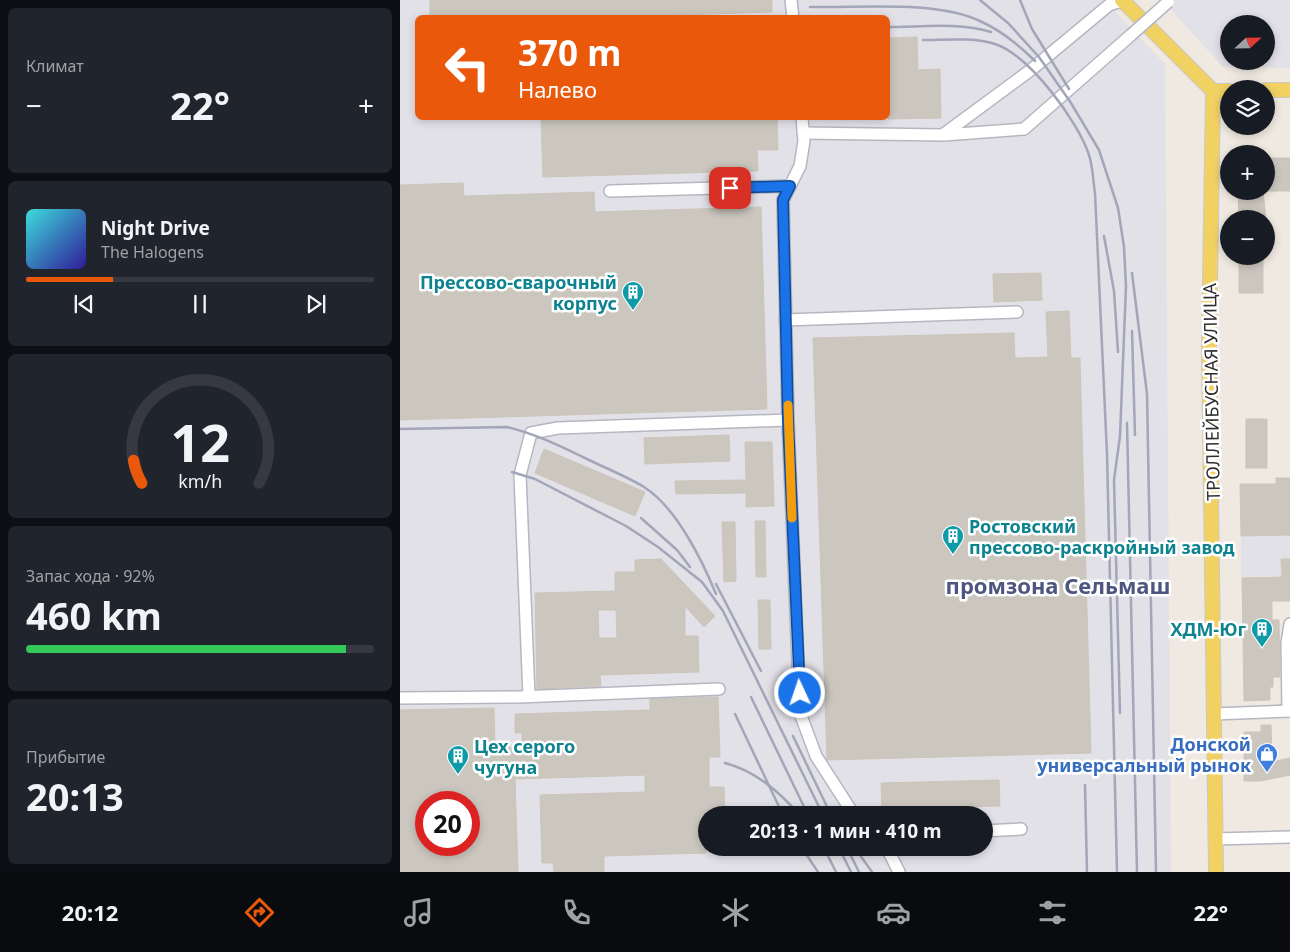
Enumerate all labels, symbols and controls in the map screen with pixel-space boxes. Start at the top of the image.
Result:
north arrow [1220,15,1275,70]
map controls [1220,15,1275,265]
text: 370 m [518,29,621,76]
icon: left [435,35,500,100]
text: Климат [26,55,84,77]
text: Налево [518,74,597,104]
text: 22° [170,79,230,131]
button: layers [1220,80,1275,135]
text: − [26,86,42,124]
text: + [358,86,374,124]
button: + [1220,145,1275,200]
pin [709,167,751,209]
icon: arrive [716,174,744,202]
button: − [1220,210,1275,265]
text: Night Drive [101,215,210,241]
text: The Halogens [101,241,204,263]
place label: Прессово-сварочный корпус [420,270,617,315]
building icon: Прессово-сварочный корпус [621,280,645,311]
street label: ТРОЛЛЕЙБУСНАЯ УЛИЦА [1197,283,1225,501]
icon: previous [70,290,98,318]
icon: pause [186,290,214,318]
icon: next [302,290,330,318]
text: 12 [170,406,230,477]
text: km/h [178,469,222,493]
place label: Ростовский прессово-раскройный завод [969,514,1235,559]
building icon: Ростовский прессово-раскройный завод [941,524,965,555]
text: Запас хода · 92% [26,565,155,587]
district label: промзона Сельмаш [946,570,1170,600]
text: 460 km [26,589,162,641]
place label: ХДМ-Юг [1170,617,1246,641]
building icon: ХДМ-Юг [1250,617,1274,648]
position arrow [773,666,825,718]
place label: Донской универсальный рынок [1036,732,1251,777]
place label: Цех серого чугуна [474,734,575,779]
shop icon: Донской универсальный рынок [1255,742,1279,773]
building icon: Цех серого чугуна [446,744,470,775]
text: Прибытие [26,746,105,768]
text: 20:13 [26,770,124,822]
speed limit sign: 20 [415,791,480,856]
text: 20:13 · 1 мин · 410 m [749,818,942,844]
icon: directions [242,895,277,930]
icon: music [401,895,436,930]
icon: phone [559,895,594,930]
icon: climate [718,895,753,930]
icon: car [876,895,911,930]
icon: filters [1035,895,1070,930]
text: 20:12 [62,897,118,927]
text: 22° [1194,897,1228,927]

